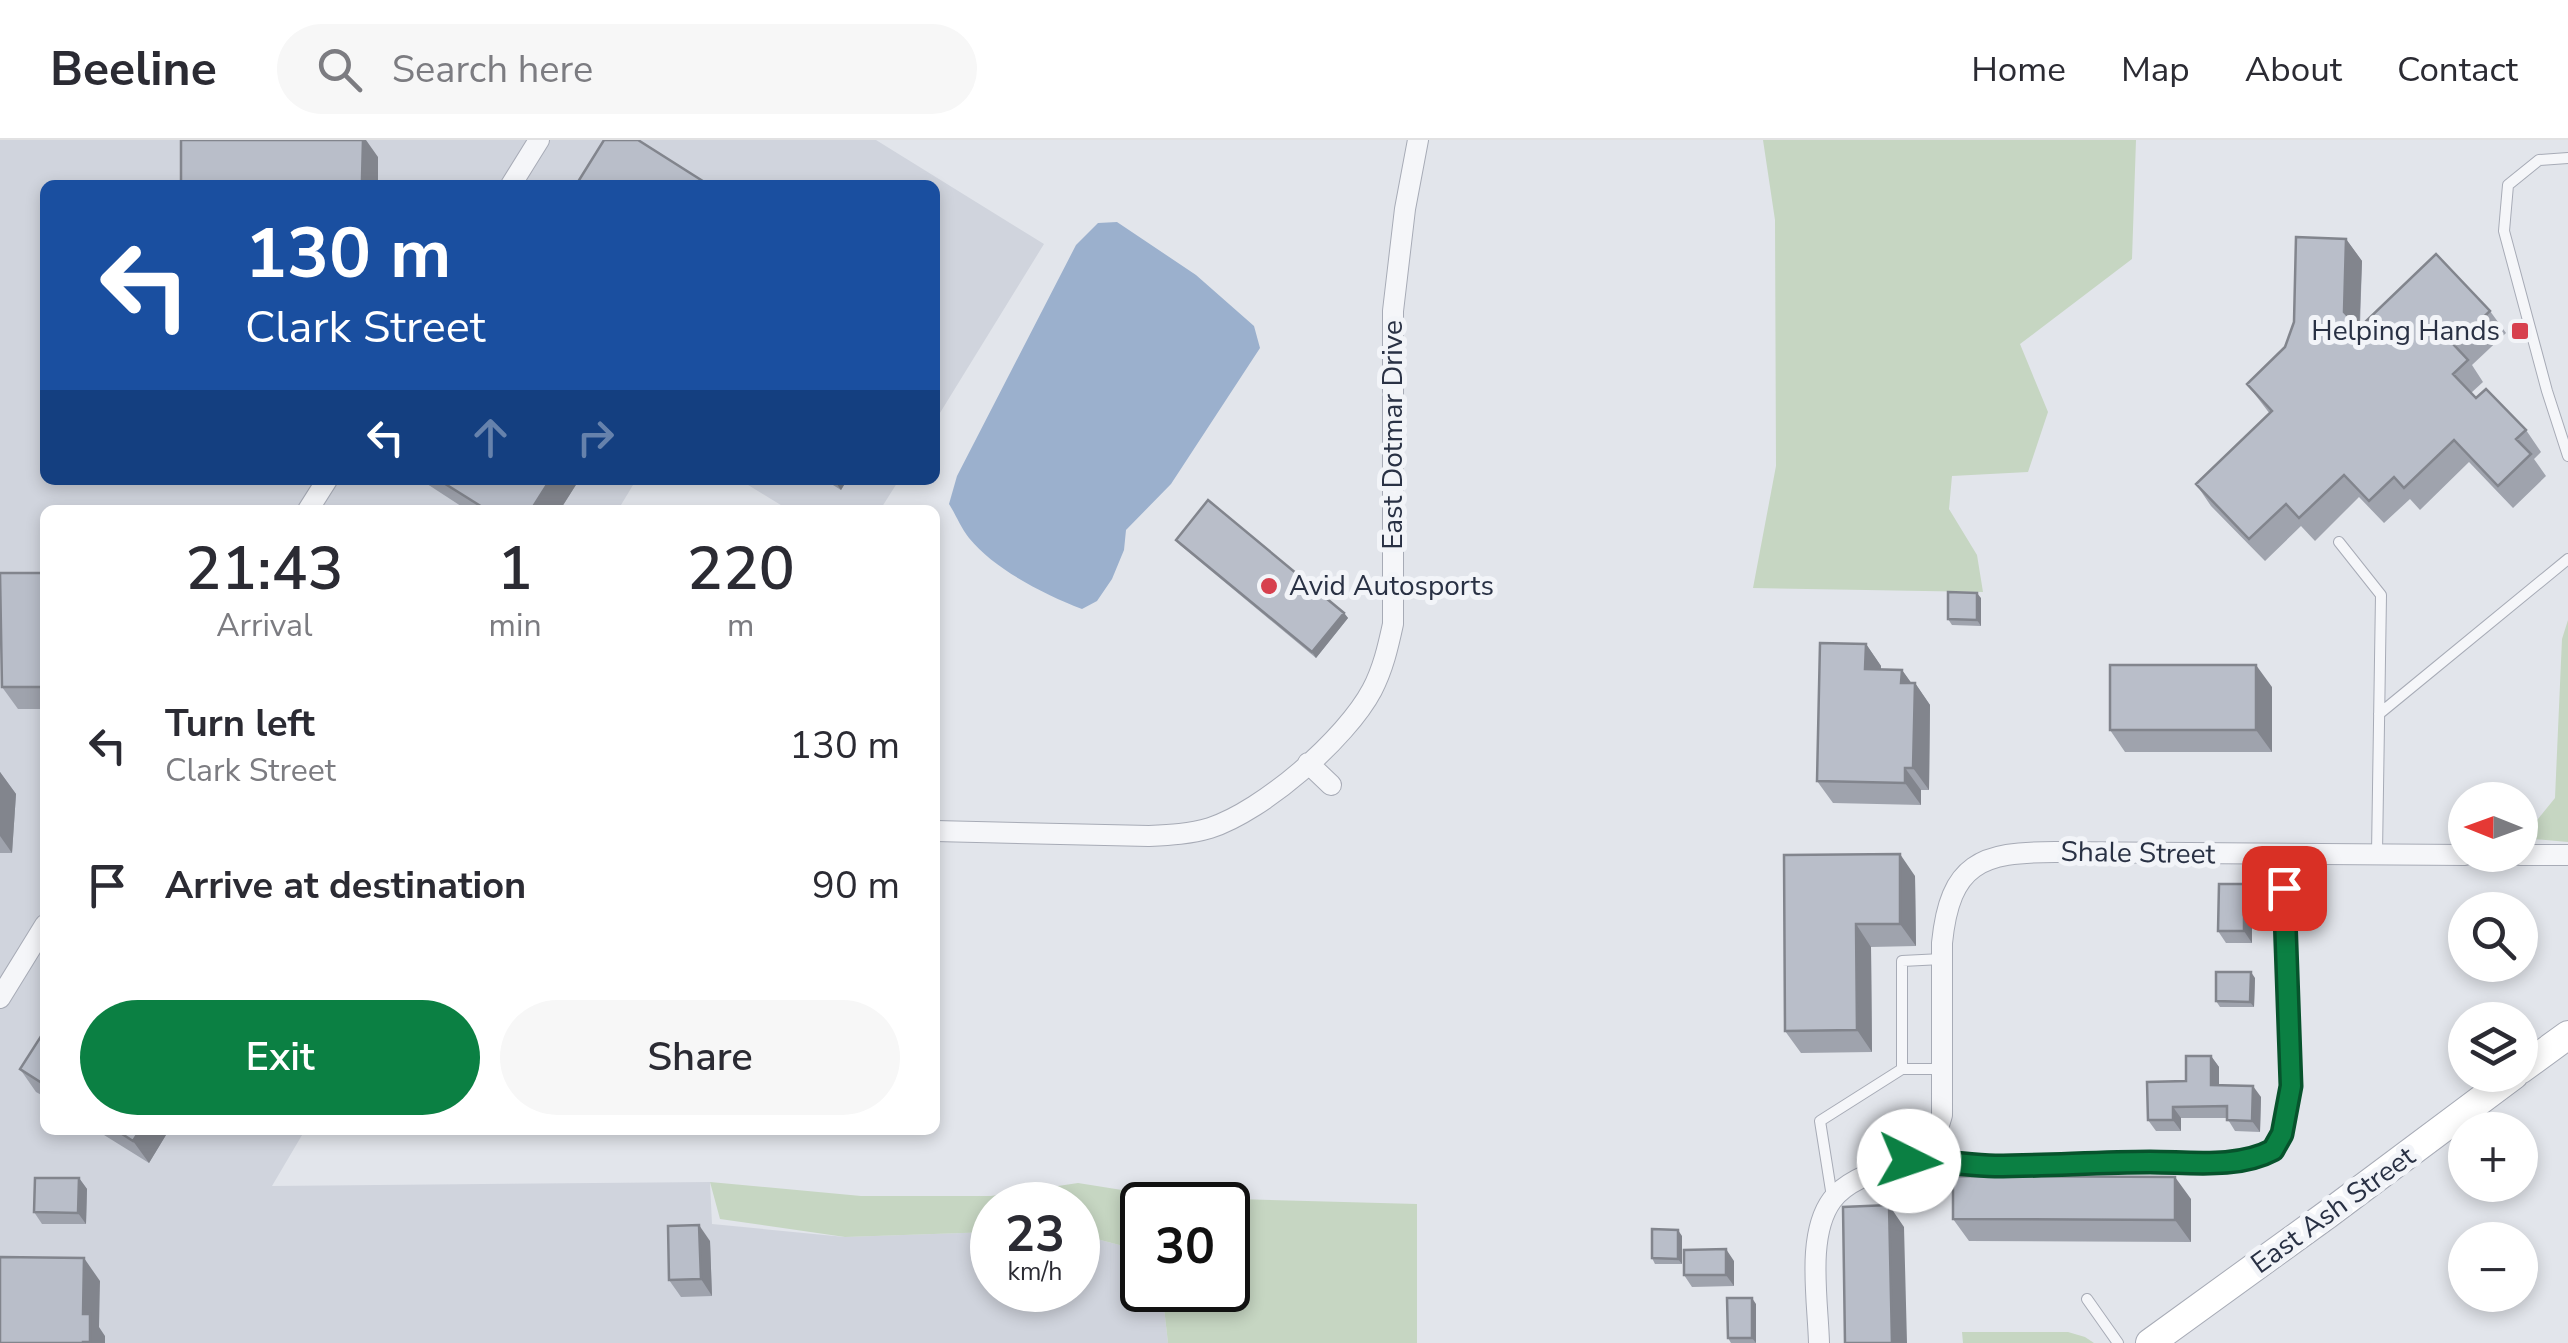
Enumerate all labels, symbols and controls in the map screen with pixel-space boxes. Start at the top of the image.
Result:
search box [277,24,977,114]
text: Beeline [50,36,217,102]
icon: search [312,42,367,97]
text: Search here [392,44,593,95]
text: Home [1971,46,2066,93]
text: Map [2121,46,2190,93]
text: About [2245,46,2342,93]
text: Contact [2397,46,2518,93]
text: 130 m [245,206,451,302]
icon: left [80,220,210,350]
text: Clark Street [245,297,485,358]
place label: Helping Hands [2311,312,2500,350]
street label: East Dotmar Drive [1374,320,1412,550]
marker: Helping Hands [2509,320,2531,342]
icon: left [358,410,413,465]
icon: ahead [463,410,518,465]
icon: right [568,410,623,465]
text: 21:43 [185,528,343,610]
text: 1 [497,528,533,610]
text: 220 [687,528,795,610]
place label: Avid Autosports [1289,567,1494,605]
marker: Avid Autosports [1258,575,1280,597]
text: Arrival [216,604,312,647]
text: min [489,604,542,647]
text: m [727,604,755,647]
text: Turn left [165,698,315,749]
icon: left [80,718,135,773]
text: 130 m [789,720,900,771]
text: Clark Street [165,749,336,792]
north arrow [2448,782,2538,872]
map controls [2448,782,2538,1312]
street label: Shale Street [2060,833,2216,873]
pin [2242,846,2327,931]
icon: arrive [80,858,135,913]
text: Arrive at destination [165,860,526,911]
text: 90 m [812,860,900,911]
icon: arrive [2257,861,2312,916]
button: search [2448,892,2538,982]
button: Exit [80,1000,480,1115]
button: Share [500,1000,900,1115]
button: layers [2448,1002,2538,1092]
position arrow [1857,1109,1961,1213]
button: + [2448,1112,2538,1202]
street label: East Ash Street [2243,1137,2423,1283]
speed limit sign: 30 [1120,1182,1250,1312]
text: 23 [1005,1200,1065,1269]
button: − [2448,1222,2538,1312]
text: km/h [1007,1255,1063,1289]

